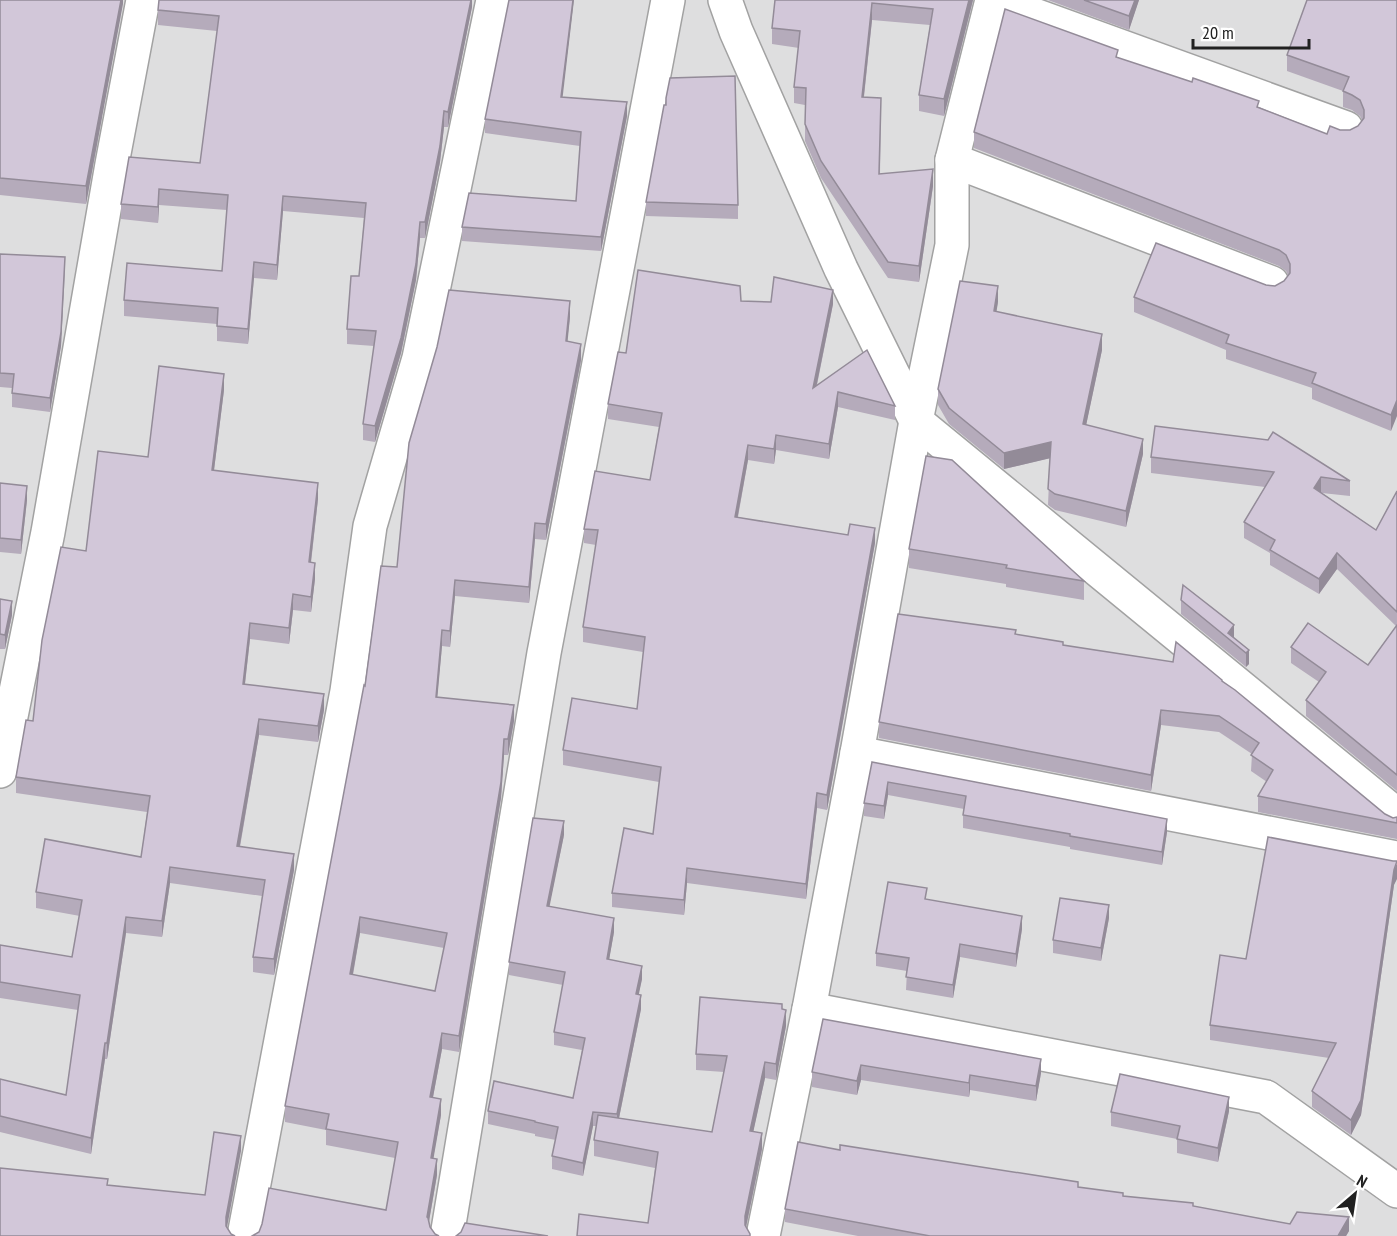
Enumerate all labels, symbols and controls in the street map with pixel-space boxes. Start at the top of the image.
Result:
scale bar [1193,12,1308,50]
text: 20 m [1202,21,1234,44]
north arrow [1325,1164,1385,1224]
text: N [1354,1170,1371,1192]

